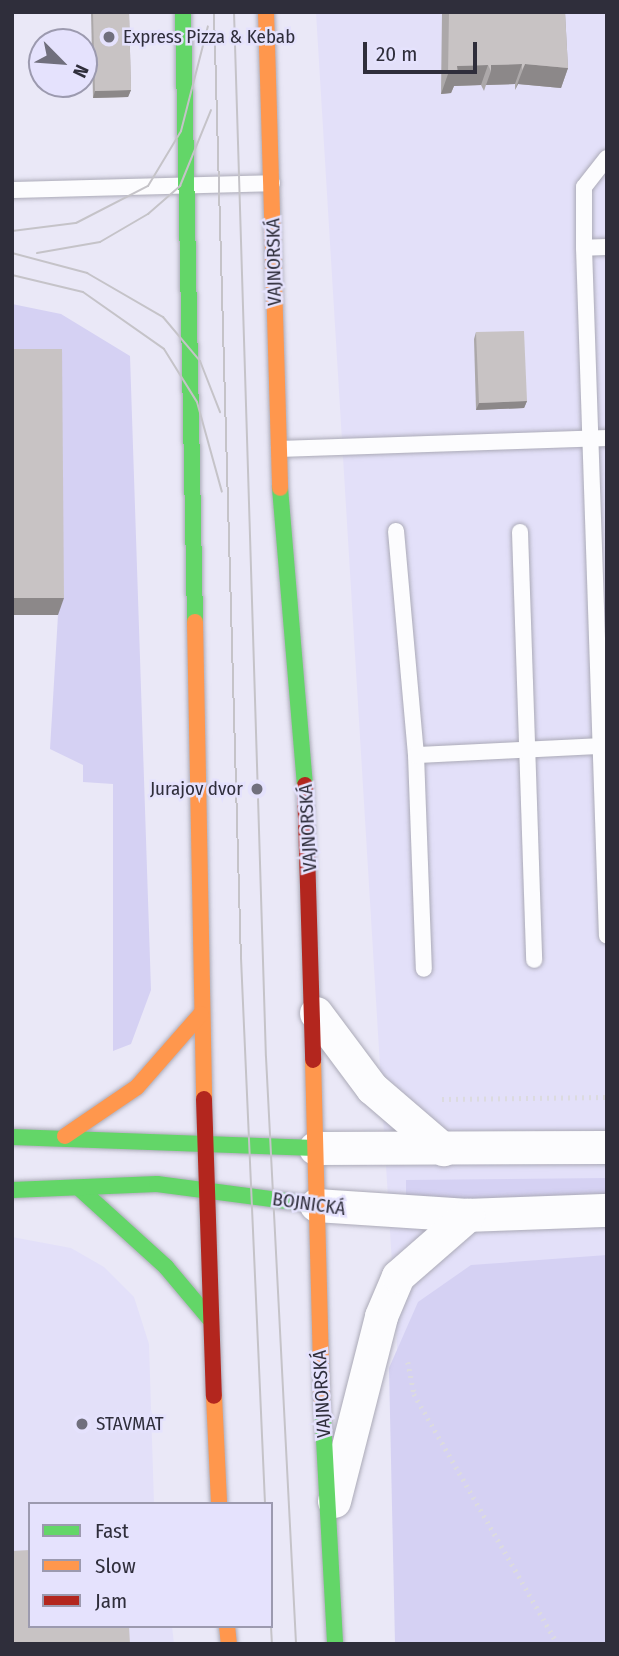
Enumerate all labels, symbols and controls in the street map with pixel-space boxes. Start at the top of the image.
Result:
place label: Express Pizza & Kebab [123,26,295,48]
north arrow [28,28,98,98]
scale bar [367,28,481,72]
marker: Express Pizza & Kebab [101,29,117,45]
text: 20 m [376,41,417,67]
text: N [68,61,94,81]
street label: VAJNORSKÁ [262,218,286,306]
place label: Jurajov dvor [150,778,243,800]
marker: Jurajov dvor [249,781,265,797]
street label: VAJNORSKÁ [294,784,322,872]
street label: BOJNICKÁ [271,1188,347,1220]
street label: VAJNORSKÁ [308,1350,336,1438]
place label: STAVMAT [96,1413,163,1435]
marker: STAVMAT [74,1416,90,1432]
legend [28,1502,273,1628]
text: Fast [95,1518,129,1544]
text: Slow [95,1553,136,1579]
text: Jam [95,1588,127,1614]

